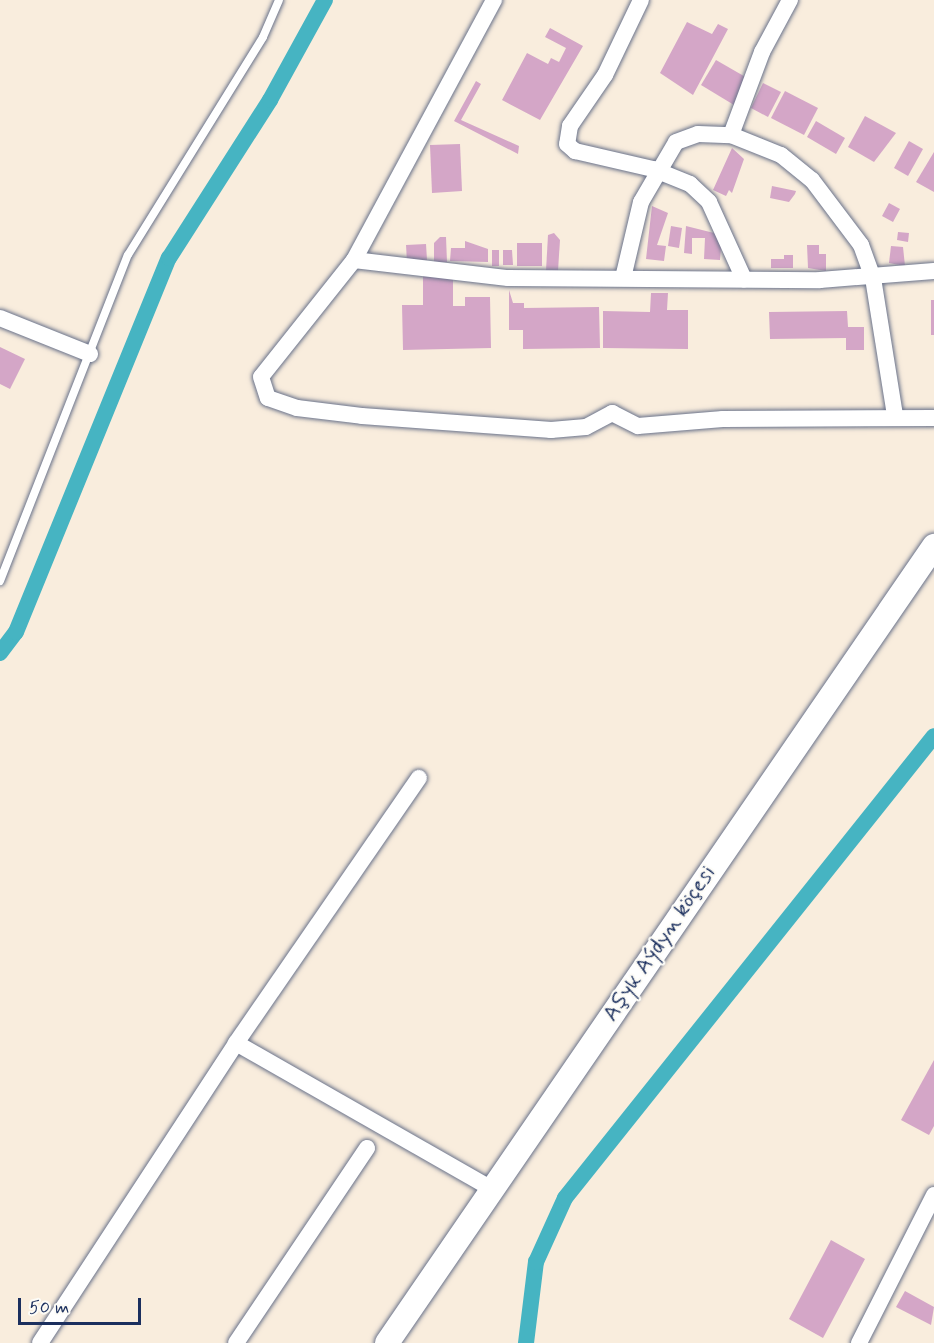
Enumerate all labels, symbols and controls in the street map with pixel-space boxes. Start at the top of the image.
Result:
street label: Aşyk Aýdyn köçesi [598,861,722,1027]
scale bar [21,1286,144,1324]
text: 50 m [29,1296,69,1320]

